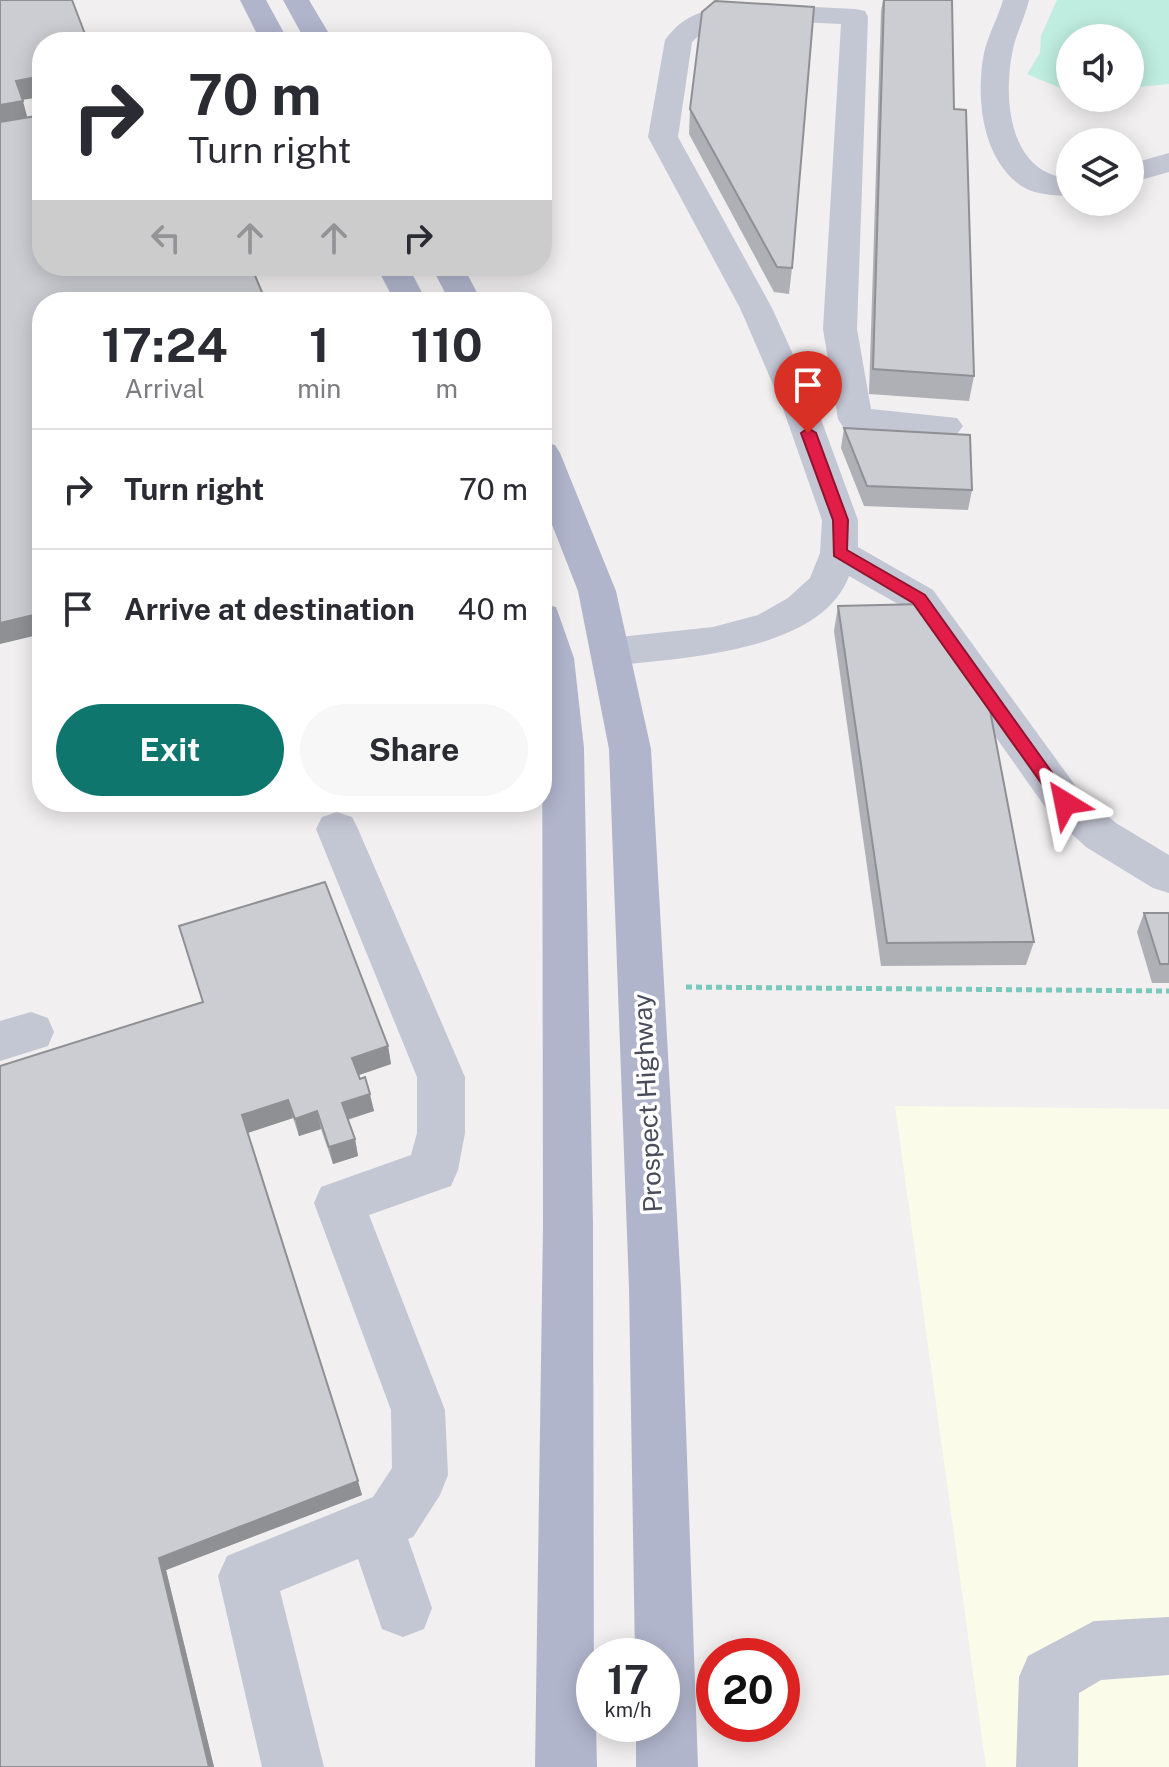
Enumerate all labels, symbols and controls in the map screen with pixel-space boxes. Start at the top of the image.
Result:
map controls [1056,24,1144,216]
button: sound [1056,24,1144,112]
text: 70 m [188,62,321,128]
icon: right [56,64,160,168]
button: layers [1056,128,1144,216]
text: Turn right [188,129,351,171]
icon: left [144,216,188,260]
icon: ahead [228,216,272,260]
icon: ahead [312,216,356,260]
icon: right [396,216,440,260]
text: 17:24 [101,316,228,373]
text: 1 [309,316,329,373]
text: 110 [411,316,483,373]
pin [774,351,842,433]
icon: arrive [786,363,830,407]
text: Arrival [124,373,205,404]
text: min [297,373,341,404]
text: m [435,373,458,404]
icon: right [56,467,100,511]
text: Turn right [124,471,264,507]
text: 70 m [459,471,528,507]
icon: arrive [56,587,100,631]
text: Arrive at destination [124,591,415,627]
text: 40 m [458,591,528,627]
button: Exit [56,704,284,796]
button: Share [300,704,528,796]
position arrow [1023,761,1107,845]
street label: Prospect Highway [626,993,668,1213]
speed limit sign: 20 [696,1638,800,1742]
text: 17 [607,1656,649,1703]
text: km/h [604,1698,652,1722]

